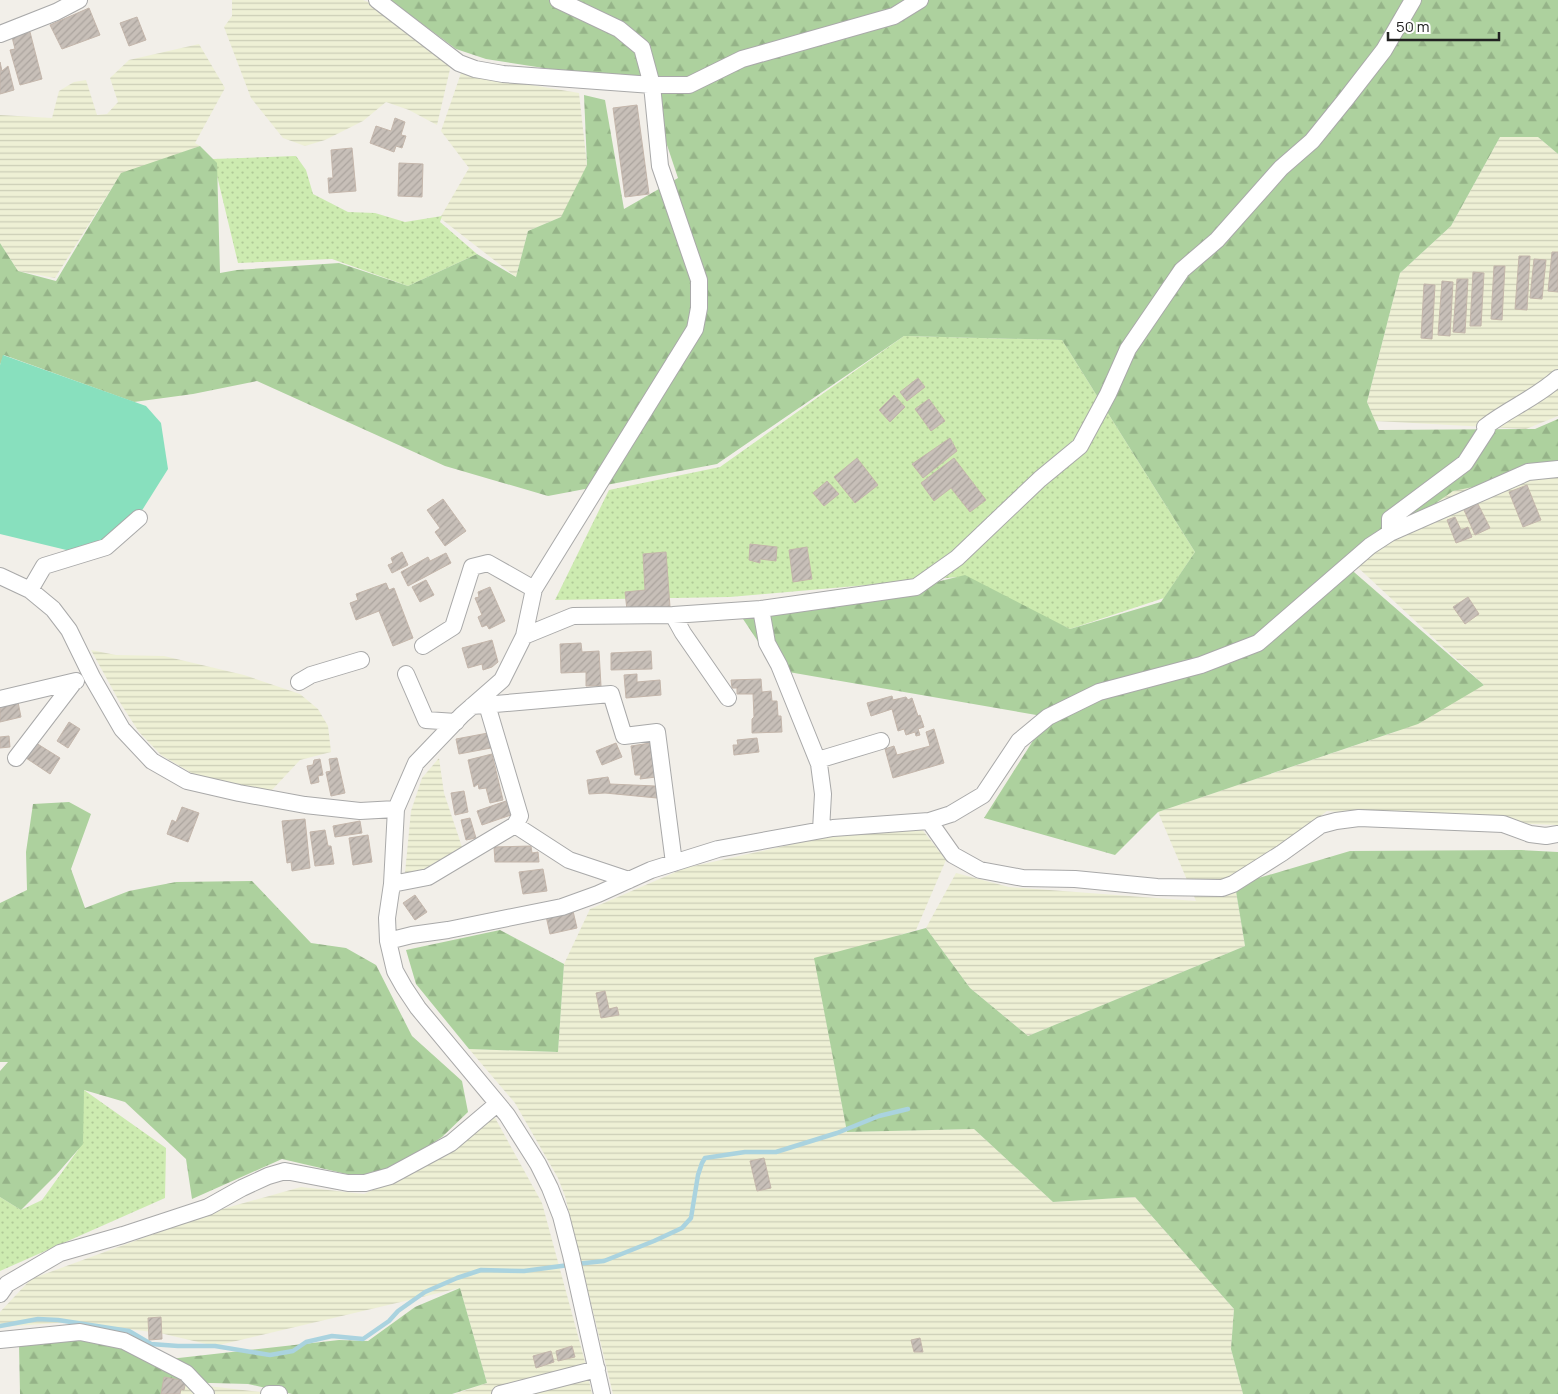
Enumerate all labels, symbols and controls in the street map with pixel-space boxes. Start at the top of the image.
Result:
scale bar [1388,10,1499,42]
text: 50 m [1396,16,1430,37]

